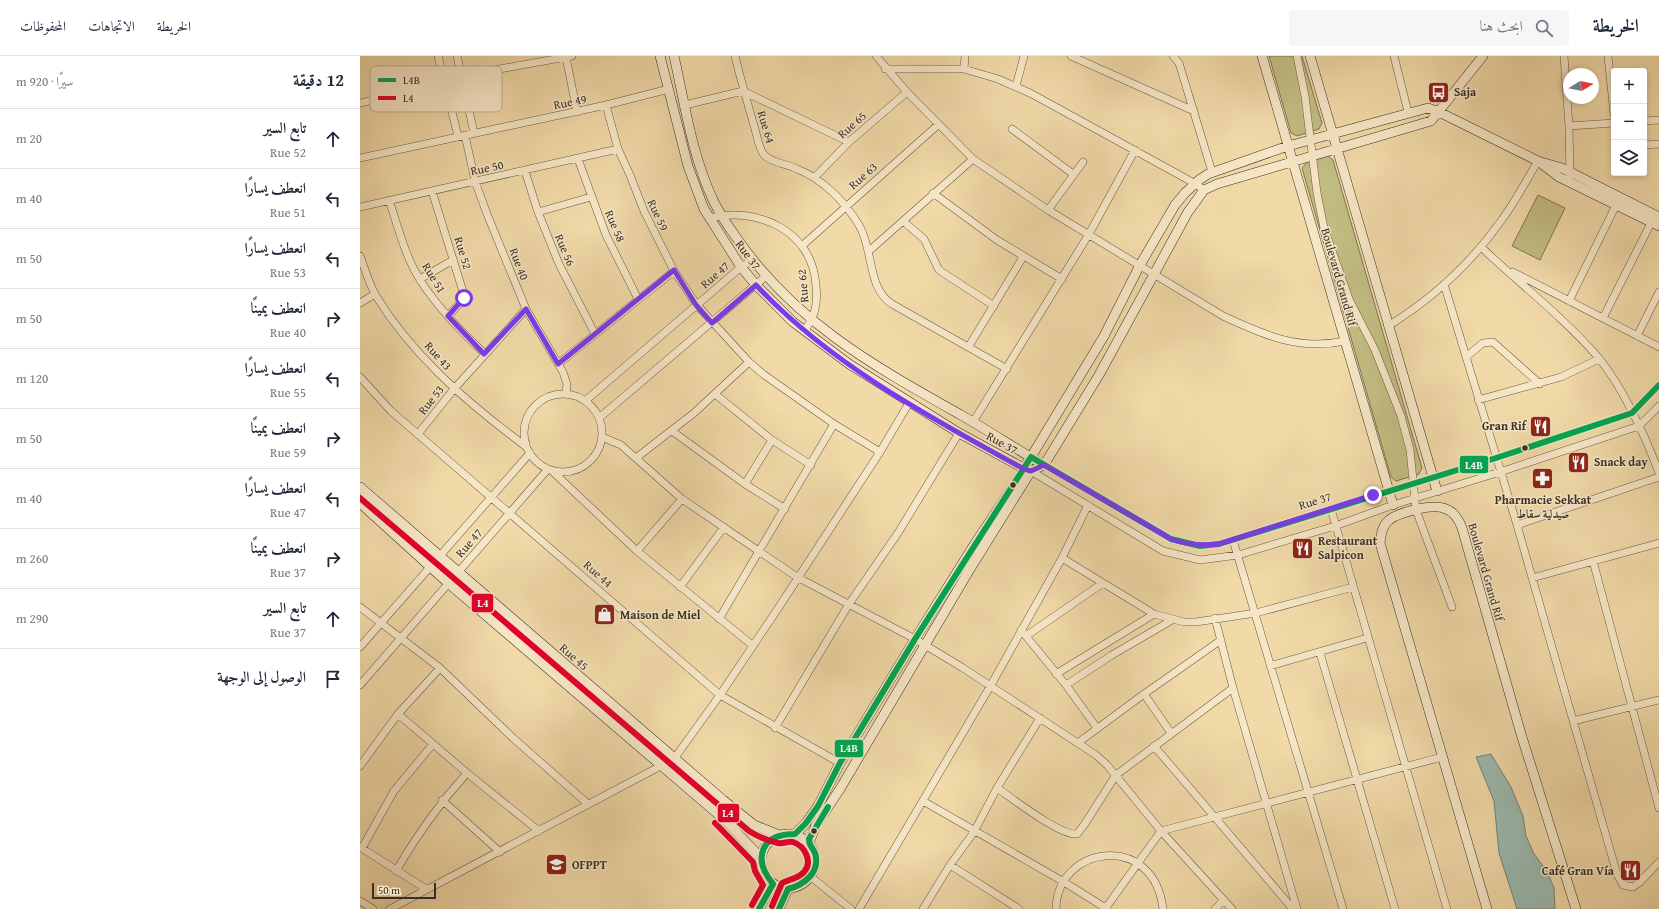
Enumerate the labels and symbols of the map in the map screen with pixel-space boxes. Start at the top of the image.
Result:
legend [370,66,502,112]
north arrow [1563,68,1599,104]
text: L4B [403,72,420,88]
bus stop icon: Saja [1426,79,1452,105]
place label: Saja [1454,83,1477,100]
text: L4 [403,90,414,106]
street label: Rue 49 [552,90,588,113]
street label: Rue 65 [834,107,870,142]
street label: Rue 64 [753,108,780,145]
street label: Rue 50 [469,156,505,179]
street label: Rue 63 [845,158,881,193]
street label: Rue 59 [644,196,673,234]
street label: Rue 58 [601,207,630,245]
street label: Boulevard Grand Rif [1317,226,1362,329]
street label: Rue 56 [551,231,580,269]
street label: Rue 52 [450,234,477,271]
street label: Rue 37 [732,236,765,273]
street label: Rue 40 [506,245,533,283]
street label: Rue 47 [697,257,733,292]
street label: Rue 51 [418,259,451,297]
street label: Rue 62 [793,269,812,303]
route start [455,289,473,307]
street label: Rue 43 [421,338,456,374]
street label: Rue 53 [414,381,448,418]
restaurant icon: Gran Rif [1528,413,1554,439]
place label: Gran Rif [1482,417,1528,434]
street label: Rue 37 [984,427,1021,458]
unlabelled marker [1520,443,1530,453]
restaurant icon: Snack day [1566,449,1592,475]
place label: Snack day [1594,453,1648,470]
line badge: L4B [1459,455,1489,474]
text: L4B [1465,457,1483,473]
pharmacy icon: Pharmacie Sekkat صيدلية سقاط [1530,466,1556,492]
unlabelled marker [1008,480,1018,490]
route end [1364,486,1382,504]
street label: Rue 37 [1296,487,1333,514]
place label: Pharmacie Sekkat صيدلية سقاط [1495,491,1592,522]
street label: Boulevard Grand Rif [1464,521,1509,624]
street label: Rue 47 [451,524,486,561]
place label: Restaurant Salpicon [1318,532,1378,563]
restaurant icon: Restaurant Salpicon [1290,535,1316,561]
street label: Rue 44 [580,556,617,591]
line badge: L4 [471,593,494,613]
text: L4 [477,595,489,611]
shop icon: Maison de Miel [592,602,618,628]
place label: Maison de Miel [620,606,701,623]
street label: Rue 45 [556,639,593,674]
line badge: L4B [834,739,864,758]
text: L4B [840,740,858,756]
line badge: L4 [717,803,740,823]
text: L4 [722,805,734,821]
unlabelled marker [809,826,819,836]
school or university icon: OFPPT [544,852,570,878]
place label: OFPPT [572,856,607,873]
restaurant icon: Café Gran Vía [1617,858,1643,884]
place label: Café Gran Vía [1542,862,1615,879]
scale bar [372,881,436,900]

